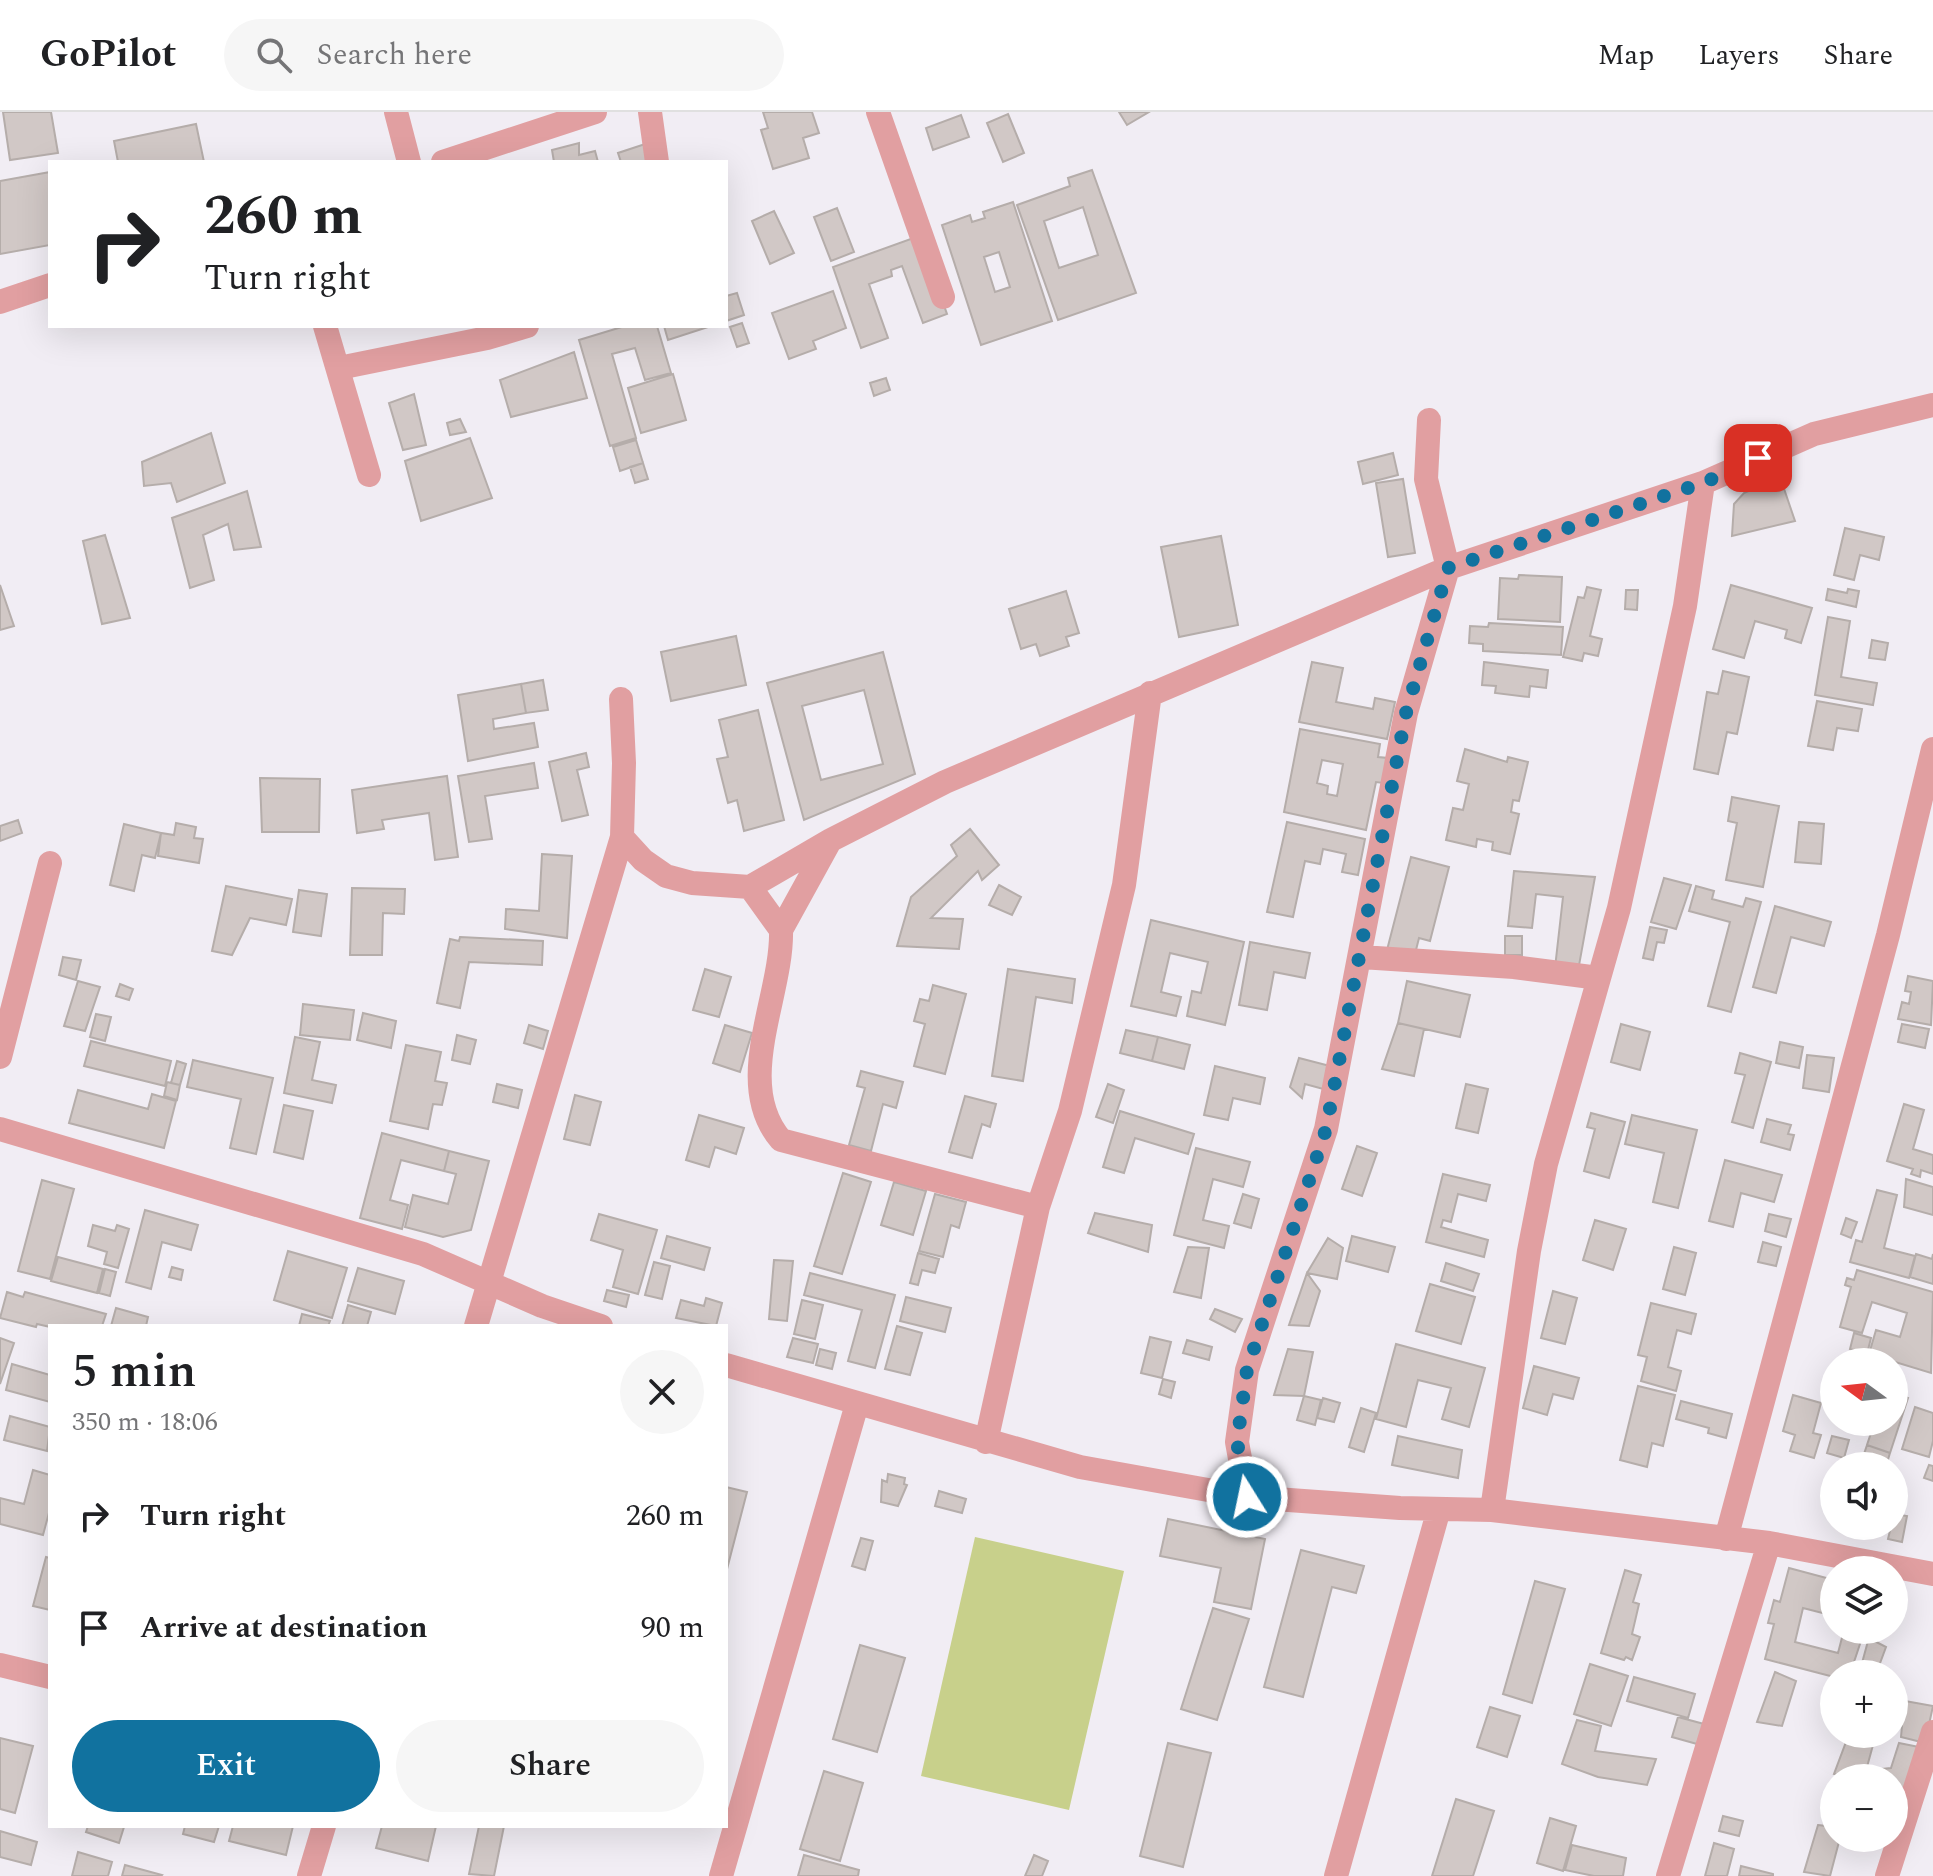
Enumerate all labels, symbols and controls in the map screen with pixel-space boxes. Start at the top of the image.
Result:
search box [224,19,784,91]
text: GoPilot [40,26,176,84]
text: Search here [316,32,472,78]
icon: search [252,33,296,77]
text: Map [1598,34,1654,77]
text: Layers [1698,34,1780,77]
text: Share [1824,34,1893,77]
text: 260 m [204,174,363,259]
icon: right [72,192,176,296]
text: Turn right [204,251,371,306]
pin [1724,424,1792,492]
icon: arrive [1736,436,1780,480]
text: 5 min [72,1335,197,1408]
north arrow [1820,1348,1908,1436]
map controls [1820,1348,1908,1852]
button: close [620,1350,704,1434]
text: 350 m · 18:06 [72,1402,218,1442]
button: sound [1820,1452,1908,1540]
position arrow [1205,1455,1289,1539]
text: Turn right [140,1493,286,1539]
text: 260 m [626,1493,704,1539]
icon: right [72,1494,116,1538]
button: layers [1820,1556,1908,1644]
text: Arrive at destination [140,1605,427,1651]
text: 90 m [641,1605,704,1651]
icon: arrive [72,1606,116,1650]
button: + [1820,1660,1908,1748]
button: Exit [72,1720,380,1812]
button: Share [396,1720,704,1812]
button: − [1820,1764,1908,1852]

